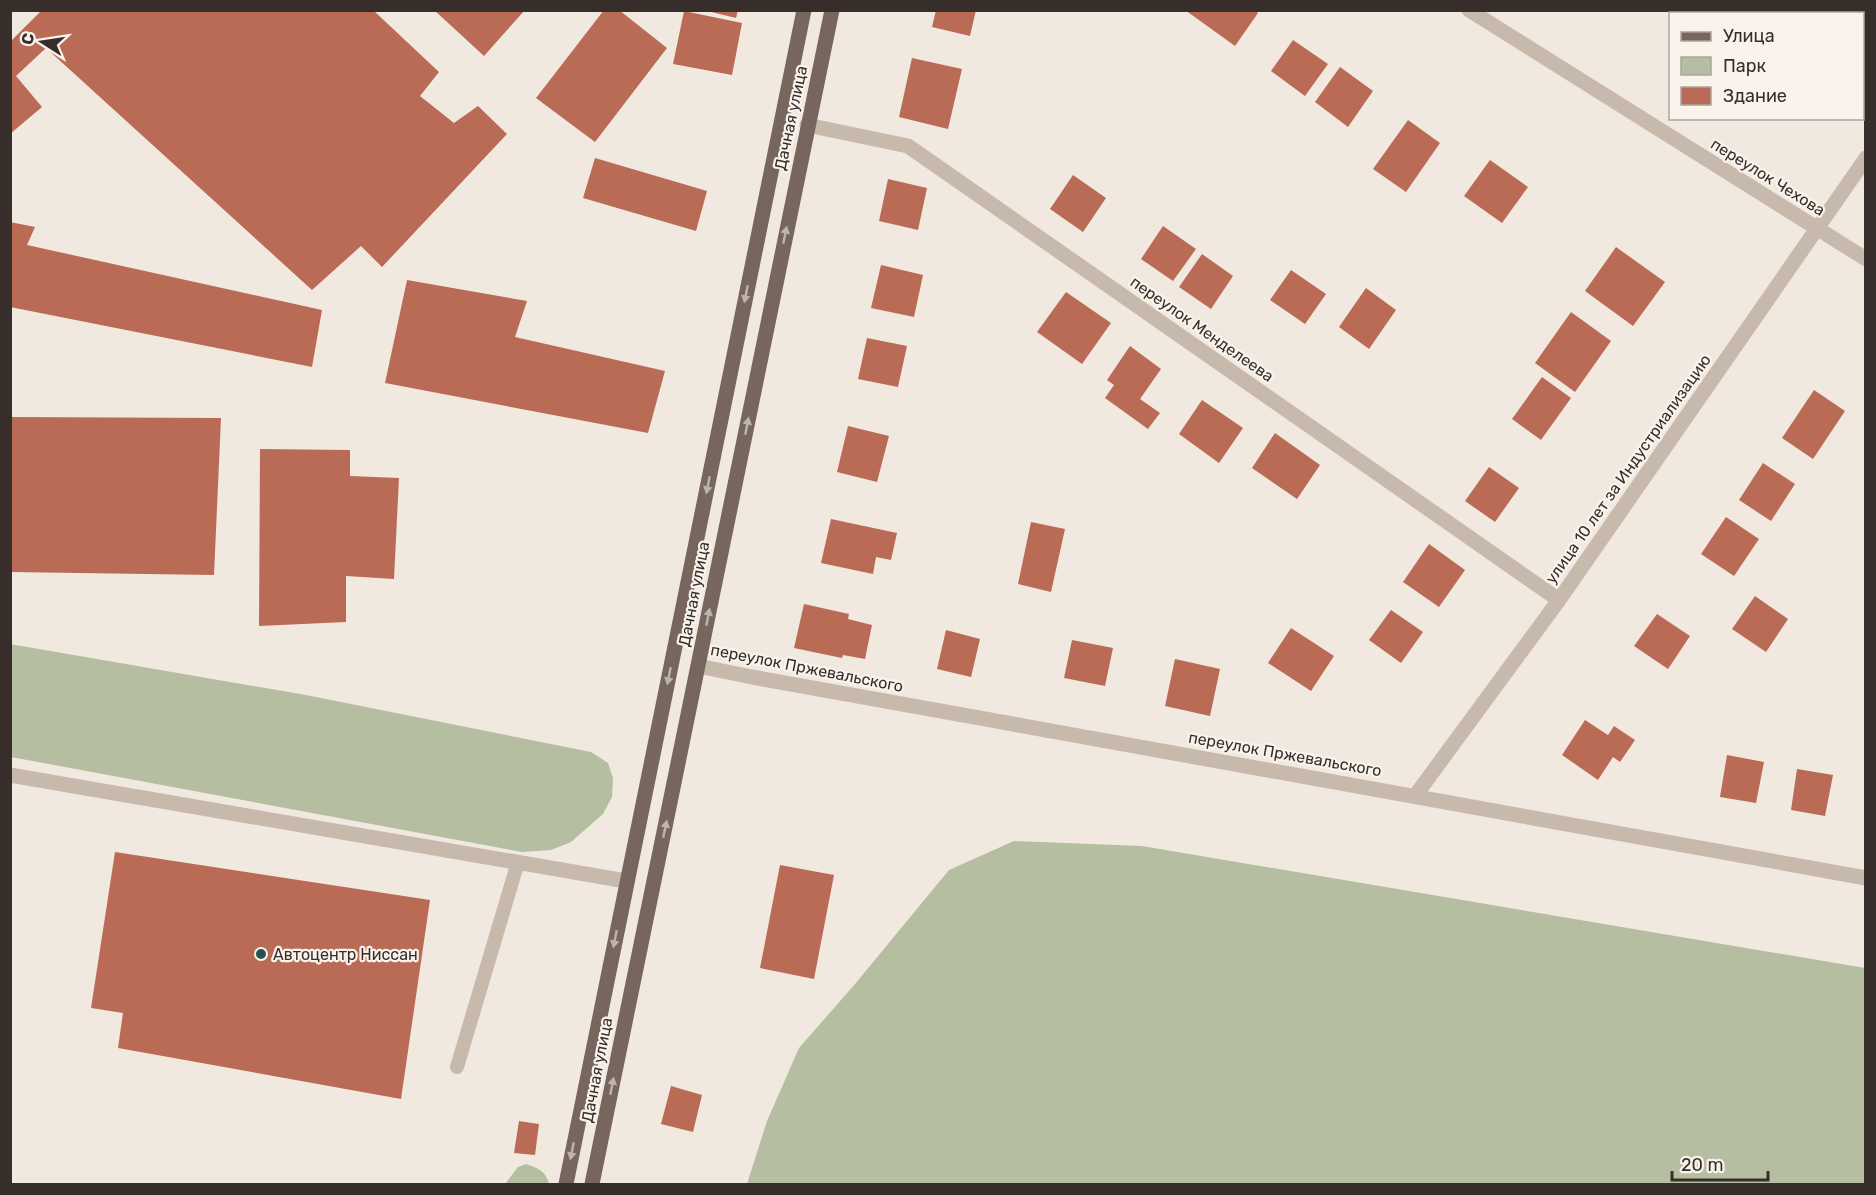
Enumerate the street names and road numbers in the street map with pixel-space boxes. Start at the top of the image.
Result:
street label: Дачная улица [771,64,811,172]
street label: переулок Чехова [1707,134,1829,220]
street label: переулок Менделеева [1127,272,1277,386]
street label: улица 10 лет за Индустриализацию [1541,351,1715,587]
street label: Дачная улица [675,540,713,648]
street label: переулок Пржевальского [709,640,905,696]
street label: переулок Пржевальского [1187,728,1383,780]
street label: Дачная улица [578,1016,616,1124]

